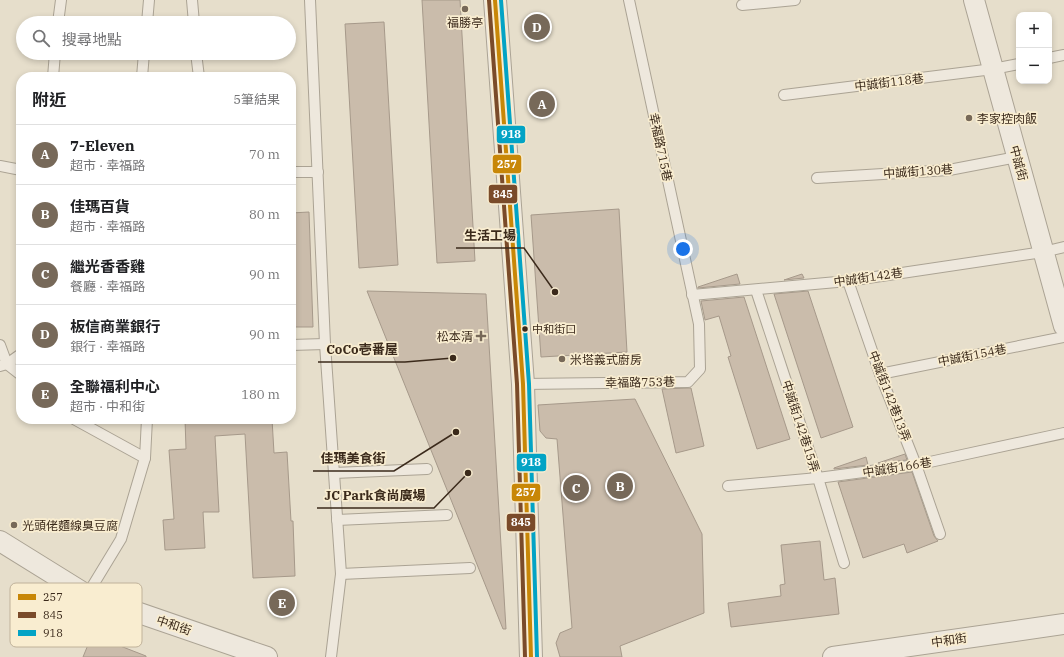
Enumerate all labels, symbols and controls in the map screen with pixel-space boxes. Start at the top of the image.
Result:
marker: 福勝亭 [460,4,470,14]
pin: D [524,12,550,42]
map controls [1016,12,1052,84]
button: + [1016,12,1052,48]
place label: 福勝亭 [447,15,483,30]
search box [16,16,296,60]
icon: search [30,27,52,49]
text: 搜尋地點 [62,30,122,49]
button: − [1016,48,1052,84]
street label: 中誠街118巷 [854,70,924,94]
text: 附近 [32,89,66,111]
pin: A [529,89,555,119]
text: 5筆結果 [233,91,280,108]
street label: 幸福路715巷 [646,111,676,183]
place label: 李家控肉飯 [977,111,1037,126]
marker: 李家控肉飯 [964,113,974,123]
line badge: 918 [496,125,526,144]
text: 918 [501,127,521,141]
text: 7-Eleven [70,136,135,155]
street label: 中誠街 [1007,144,1031,182]
text: A [40,146,50,163]
text: 70 m [249,146,280,163]
line badge: 257 [492,154,522,174]
text: 超市 · 幸福路 [70,157,145,174]
text: 257 [497,157,517,171]
street label: 中誠街130巷 [883,161,953,181]
line badge: 845 [488,184,518,204]
text: 845 [493,187,513,201]
text: 佳瑪百貨 [70,197,130,216]
text: B [40,206,50,223]
text: 80 m [249,206,280,223]
text: 超市 · 幸福路 [70,218,145,235]
callout: 生活工場 [456,223,524,248]
text: 生活工場 [464,227,516,244]
your location [673,239,693,259]
text: 繼光香香雞 [70,257,145,276]
street label: 中誠街142巷 [832,265,904,289]
text: C [41,266,49,283]
text: 90 m [249,266,280,283]
text: 餐廳 · 幸福路 [70,278,145,295]
text: 板信商業銀行 [70,317,160,336]
place label: 中和街口 [532,322,576,336]
marker: 中和街口 [520,324,530,334]
text: D [40,326,50,343]
text: 90 m [249,326,280,343]
place label: 松本清 [437,329,473,344]
marker: 松本清 [476,331,486,341]
callout: CoCo壱番屋 [318,337,405,362]
text: 銀行 · 幸福路 [70,338,145,355]
text: CoCo壱番屋 [326,341,398,358]
street label: 中誠街154巷 [936,341,1008,369]
street label: 中誠街142巷13弄 [866,348,914,444]
place label: 米塔義式廚房 [570,352,642,367]
marker: 米塔義式廚房 [557,354,567,364]
street label: 幸福路753巷 [605,374,675,390]
text: 全聯福利中心 [70,377,160,396]
street label: 中誠街142巷15弄 [779,378,823,474]
text: E [41,386,49,403]
text: 180 m [241,386,280,403]
text: 超市 · 中和街 [70,398,145,415]
callout: 佳瑪美食街 [313,446,394,471]
text: 佳瑪美食街 [320,450,386,467]
line badge: 918 [516,453,547,472]
street label: 中誠街166巷 [861,454,933,480]
text: 918 [521,455,541,469]
pin: B [607,471,633,501]
pin: C [563,473,589,503]
callout: JC Park食尚廣場 [317,483,434,508]
line badge: 257 [511,483,541,502]
text: 257 [516,485,536,499]
text: JC Park食尚廣場 [325,487,425,504]
line badge: 845 [506,513,536,532]
text: 845 [511,515,531,529]
place label: 光頭佬麵線臭豆腐 [22,518,118,533]
marker: 光頭佬麵線臭豆腐 [9,520,19,530]
legend [10,583,142,647]
pin: E [269,588,295,618]
text: 257 [43,590,63,604]
text: 845 [43,608,63,622]
street label: 中和街 [155,612,193,638]
text: 918 [43,626,63,640]
street label: 中和街 [930,630,968,650]

